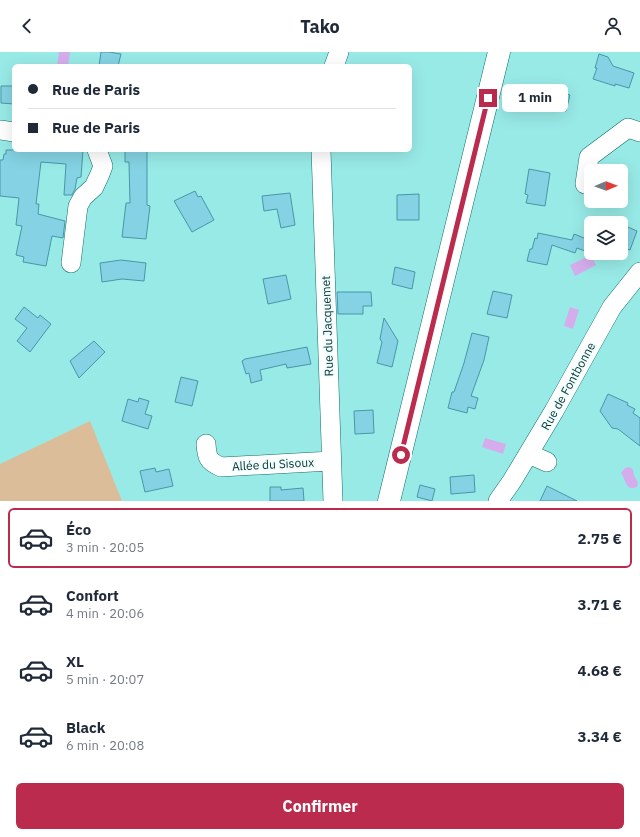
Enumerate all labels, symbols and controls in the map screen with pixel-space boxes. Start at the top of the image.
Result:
icon: back [16,15,38,37]
text: Tako [300,15,340,38]
icon: person [602,15,624,37]
text: Rue de Paris [52,80,140,99]
callout: 1 min [502,84,568,112]
route end [479,89,497,107]
text: 1 min [518,89,552,106]
text: Rue de Paris [52,118,140,137]
north arrow [584,164,628,208]
map controls [584,164,628,260]
button: layers [584,216,628,260]
street label: Rue du Jacquemet [318,275,336,377]
street label: Rue de Fontbonne [538,339,599,433]
route start [392,446,410,464]
street label: Allée du Sisoux [232,454,314,474]
icon: car [18,520,54,556]
text: Éco [66,520,91,539]
text: 2.75 € [577,529,622,548]
text: 3 min · 20:05 [66,539,144,556]
icon: car [18,586,54,622]
text: Confort [66,586,119,605]
text: 3.71 € [577,595,622,614]
text: 4 min · 20:06 [66,605,144,622]
icon: car [18,652,54,688]
text: XL [66,652,84,671]
text: 4.68 € [577,661,622,680]
text: 5 min · 20:07 [66,671,144,688]
icon: car [18,718,54,754]
text: Black [66,718,106,737]
text: 3.34 € [577,727,622,746]
text: 6 min · 20:08 [66,737,144,754]
button: Confirmer [16,783,624,829]

